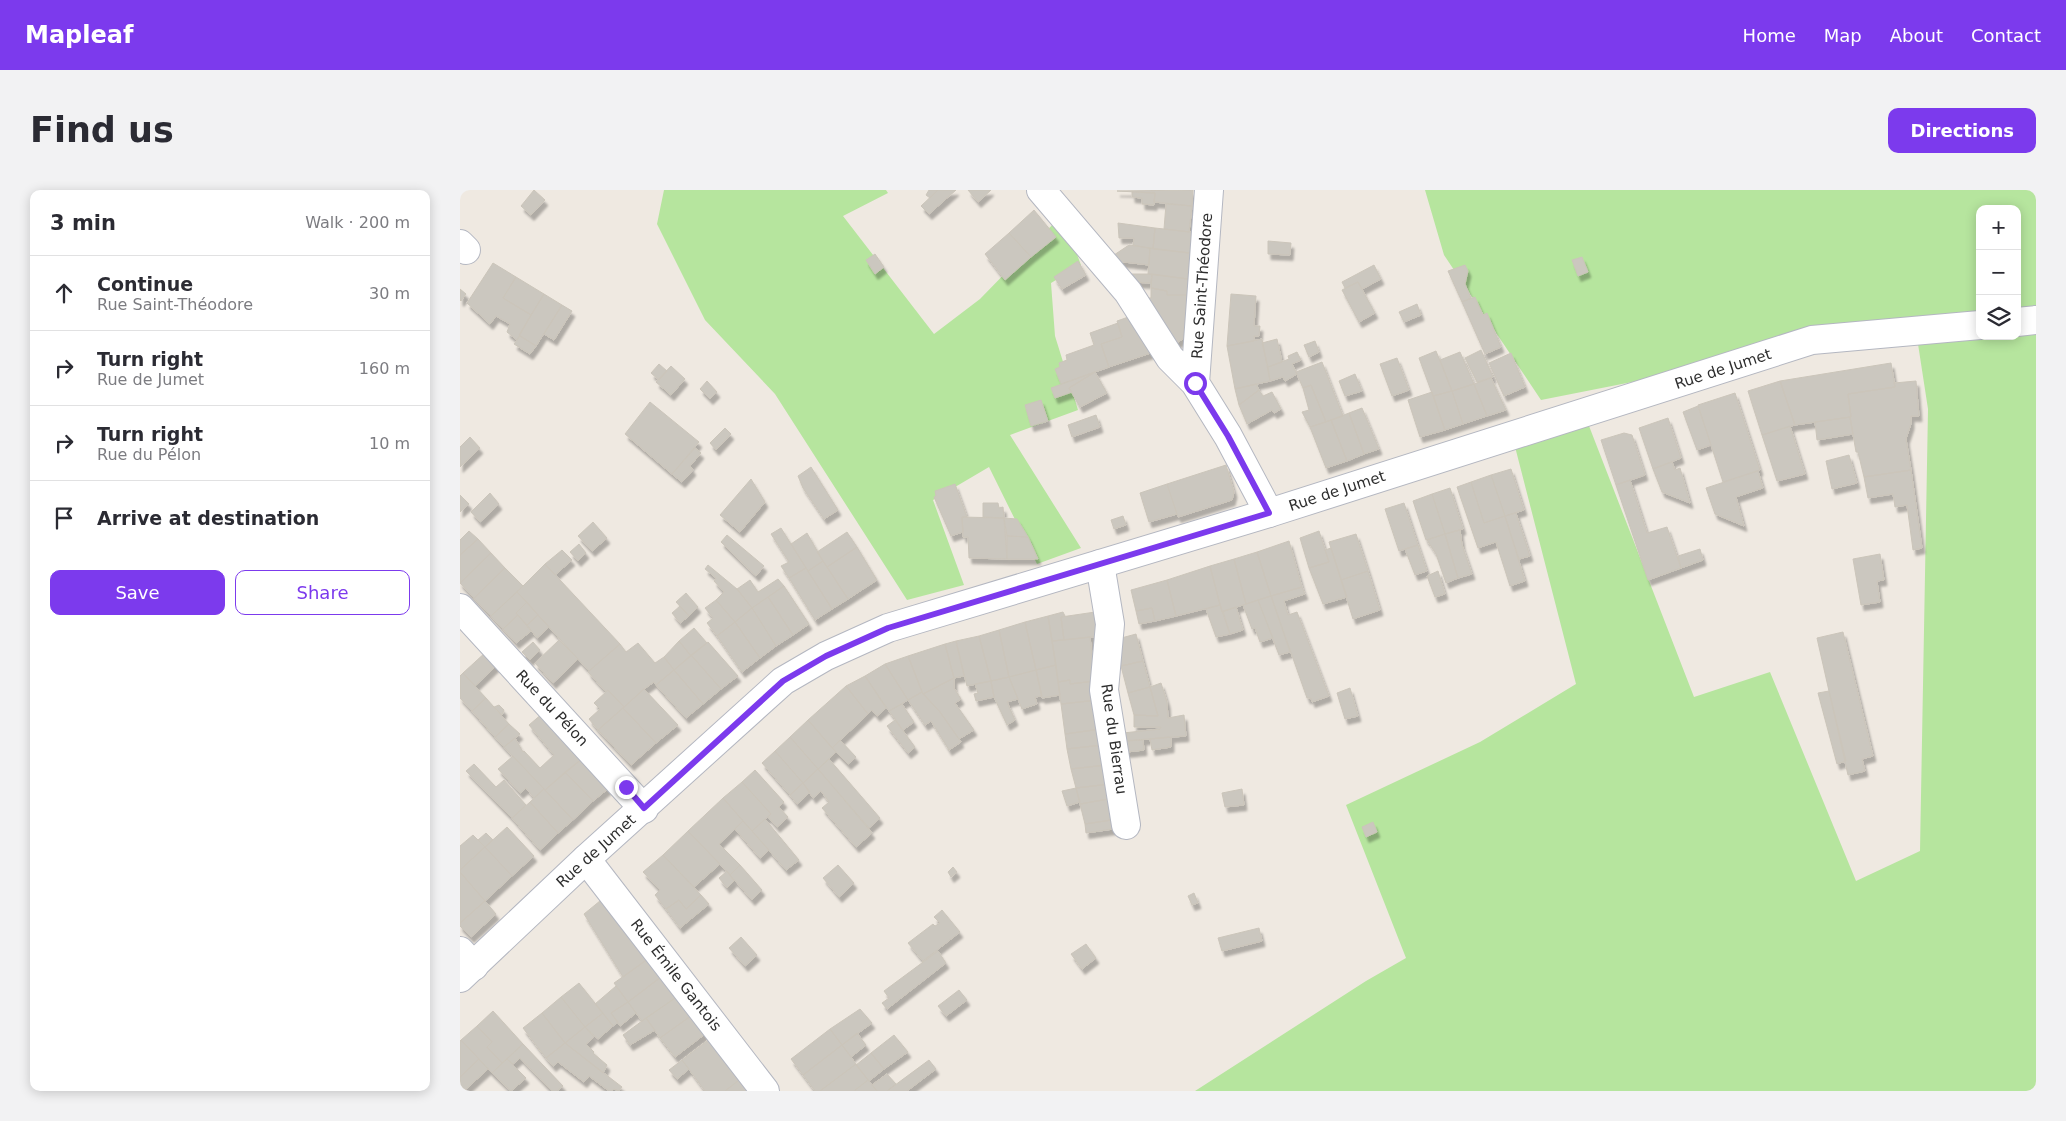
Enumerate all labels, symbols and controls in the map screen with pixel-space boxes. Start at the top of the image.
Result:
text: Mapleaf [25,21,133,49]
text: Home [1743,25,1796,46]
text: Map [1824,25,1862,46]
text: About [1890,25,1943,46]
text: Contact [1971,25,2041,46]
button: Directions [1888,108,2036,153]
text: Find us [30,110,174,150]
map controls [1976,205,2021,340]
button: + [1976,205,2021,250]
text: 3 min [50,211,116,235]
street label: Rue Saint-Théodore [1188,212,1216,360]
text: Walk · 200 m [305,213,410,232]
button: − [1976,250,2021,295]
text: Continue [97,273,193,295]
icon: ahead [50,279,78,307]
text: 30 m [369,284,410,303]
text: Rue Saint-Théodore [97,295,253,314]
button: layers [1976,295,2021,340]
street label: Rue de Jumet [1672,345,1774,393]
text: Turn right [97,348,203,370]
icon: right [50,354,78,382]
text: 160 m [359,359,410,378]
text: Rue de Jumet [97,370,204,389]
route start [1184,372,1207,395]
text: Turn right [97,423,203,445]
icon: right [50,429,78,457]
text: 10 m [369,434,410,453]
text: Rue du Pélon [97,445,201,464]
street label: Rue de Jumet [1286,467,1388,515]
icon: arrive [50,504,78,532]
text: Arrive at destination [97,507,319,529]
button: Save [50,570,225,615]
button: Share [235,570,410,615]
street label: Rue du Pélon [512,666,592,750]
street label: Rue du Bierrau [1097,683,1131,795]
route end [615,776,638,799]
street label: Rue de Jumet [553,811,639,891]
street label: Rue Émile Gantois [627,915,726,1035]

